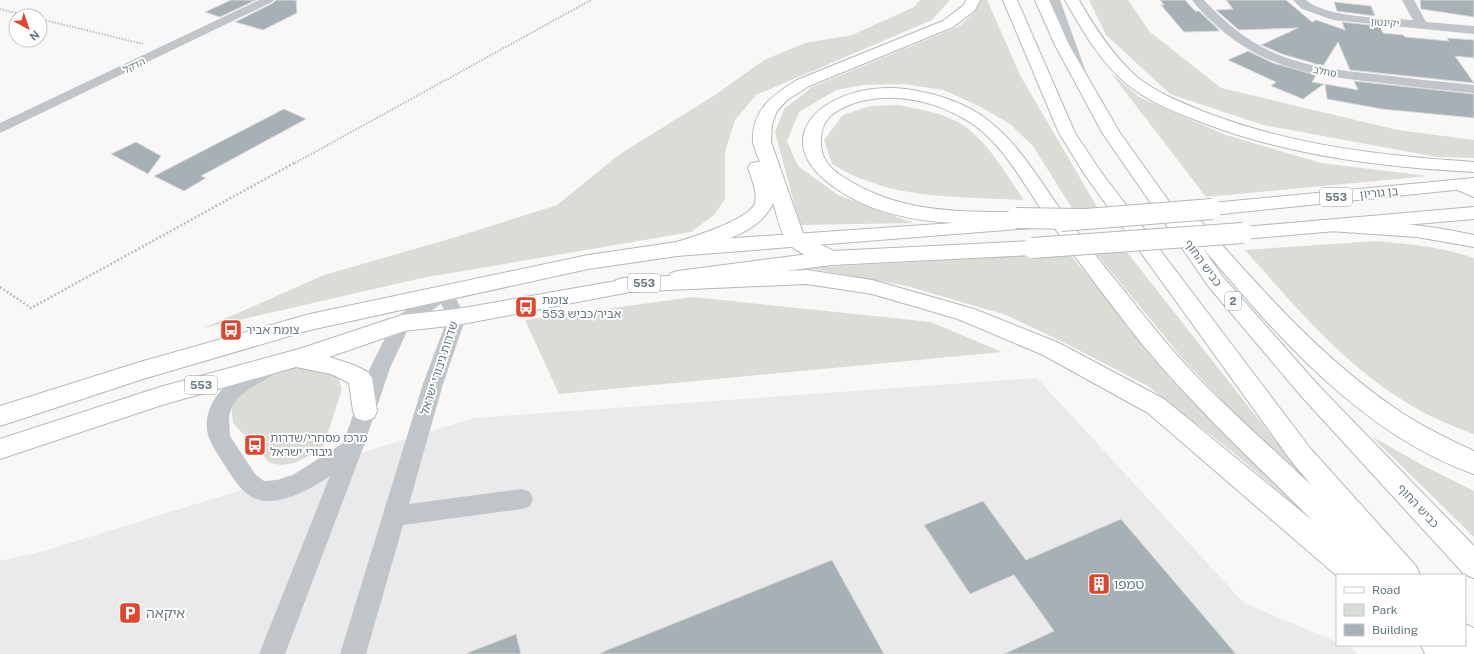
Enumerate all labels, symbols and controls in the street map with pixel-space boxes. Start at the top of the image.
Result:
north arrow [8,8,48,48]
street label: יקינטון [1370,15,1400,29]
text: N [27,28,42,43]
street label: הדקל [121,55,147,75]
street label: סחלב [1312,63,1338,79]
street label: בן גוריון [1359,184,1399,202]
road number: 553 [1320,188,1352,206]
street label: כביש החוף [1181,237,1225,289]
road number: 553 [628,274,660,292]
road number: 2 [1225,292,1241,310]
place label: צומת אביר/כביש 553 [542,293,622,321]
bus stop icon: צומת אביר/כביש 553 [513,294,539,320]
bus stop icon: צומת אביר [218,317,244,343]
street label: שדרות גיבורי ישראל [417,319,461,417]
place label: צומת אביר [246,323,300,337]
road number: 553 [185,376,217,394]
place label: מרכז מסחרי/שדרות גיבורי ישראל [270,431,367,459]
bus stop icon: מרכז מסחרי/שדרות גיבורי ישראל [242,432,268,458]
street label: כביש החוף [1394,481,1442,531]
building icon: טמפו [1086,571,1112,597]
legend [1336,574,1466,646]
place label: טמפו [1114,576,1144,592]
text: Road [1372,583,1400,597]
parking icon: איקאה [117,600,143,626]
text: Park [1372,603,1398,617]
place label: איקאה [146,605,185,621]
text: Building [1372,623,1418,637]

